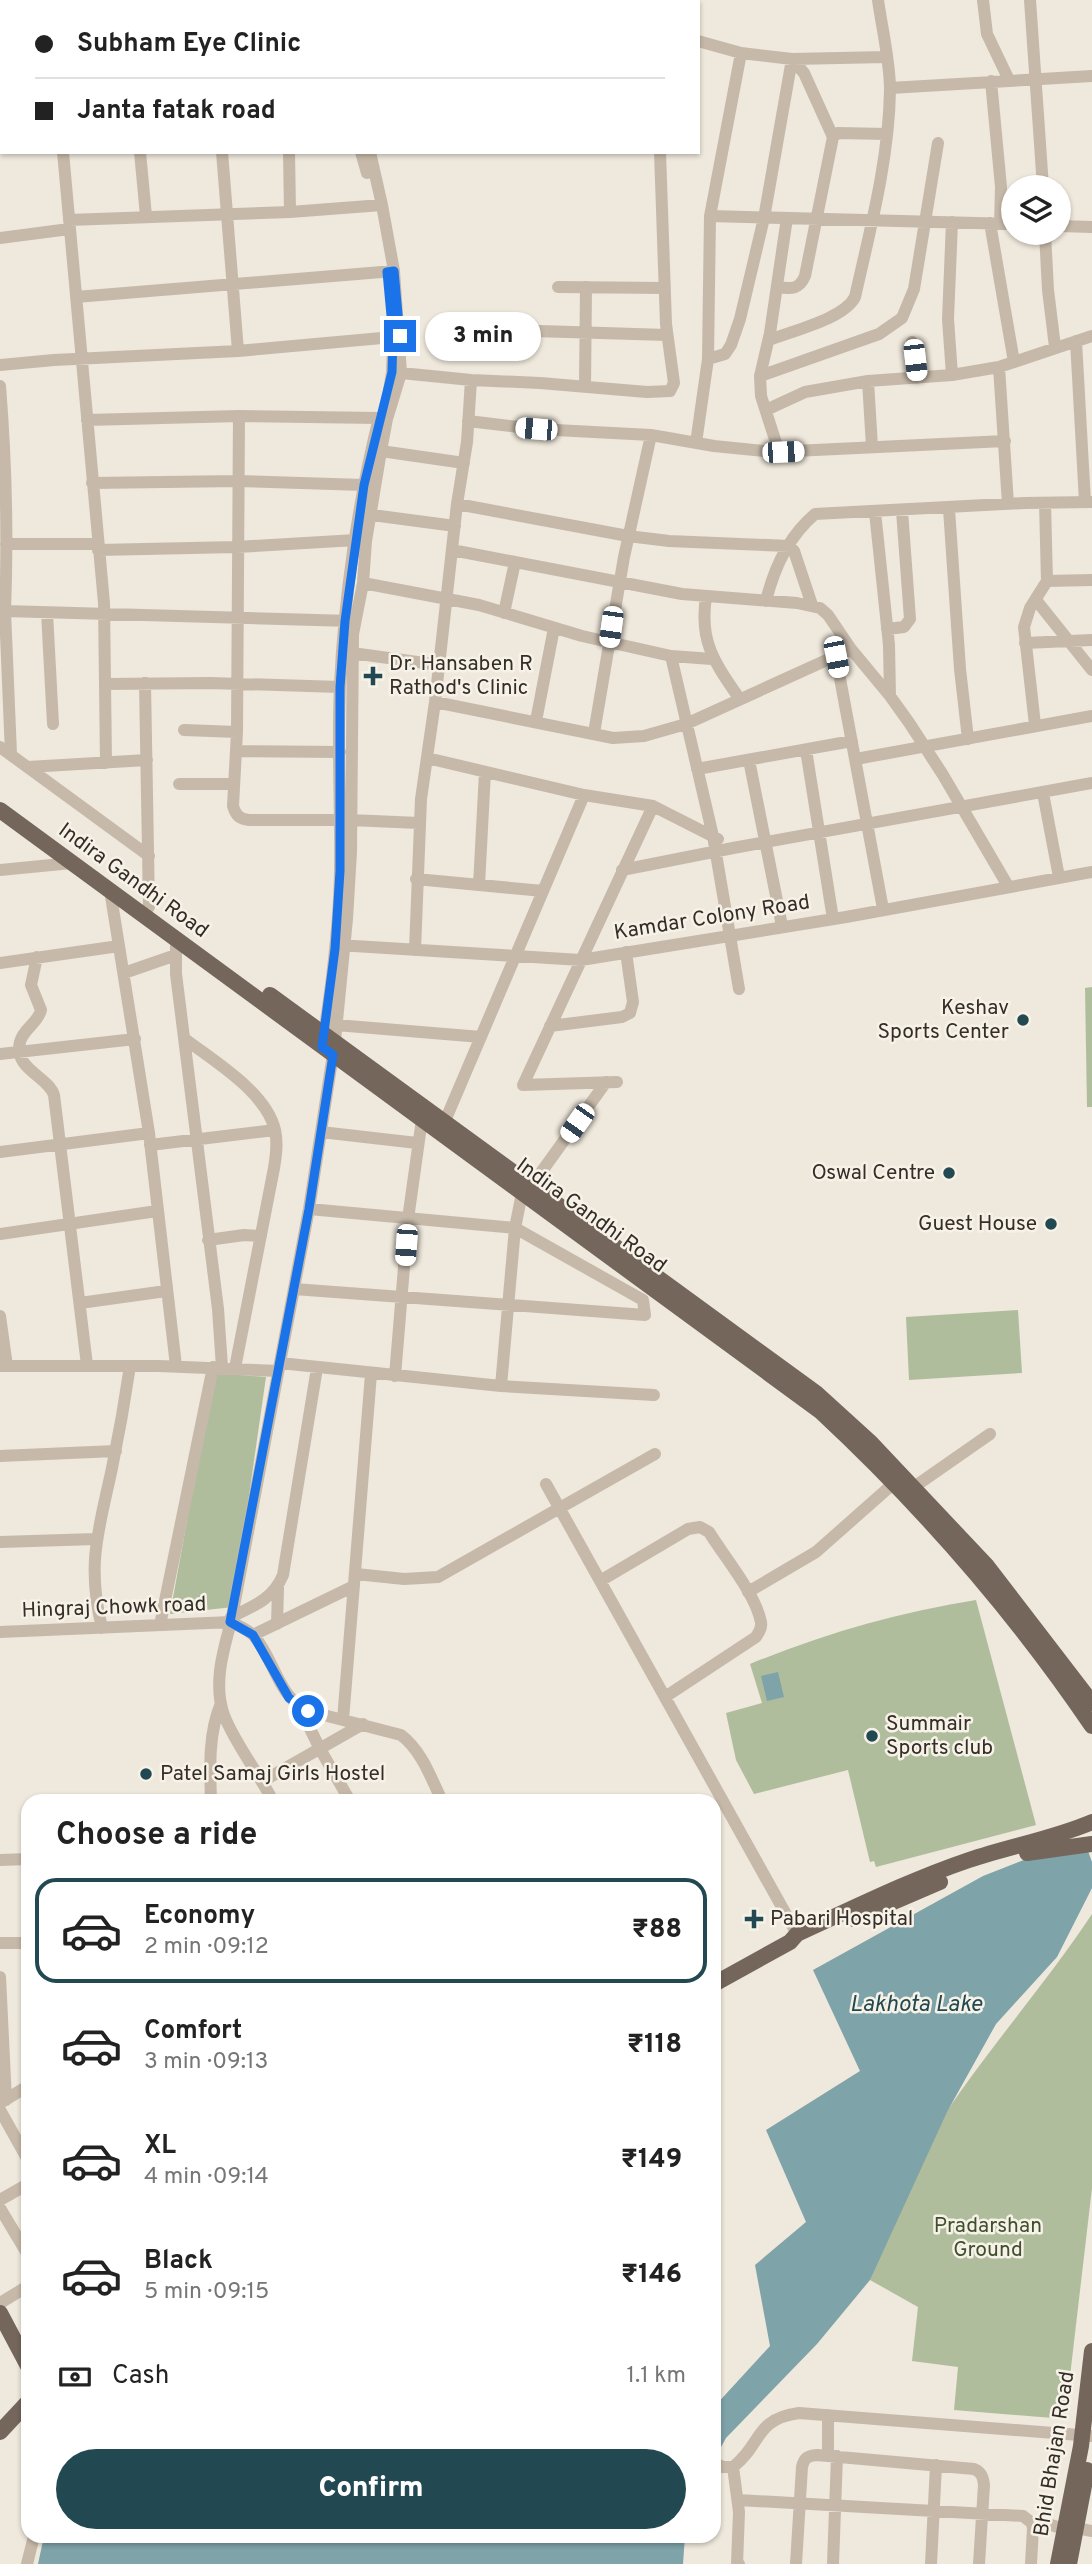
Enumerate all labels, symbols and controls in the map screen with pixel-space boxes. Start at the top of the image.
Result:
text: Subham Eye Clinic [77,28,301,61]
text: Janta fatak road [77,95,276,128]
map controls [1001,175,1071,245]
button: layers [1001,175,1071,245]
callout: 3 min [424,312,540,360]
route end [384,320,416,352]
text: 3 min [453,322,513,351]
car [903,338,928,382]
car [515,417,558,441]
car [762,441,805,463]
car [598,605,625,649]
car [822,634,851,680]
place label: Dr. Hansaben R Rathod's Clinic [389,651,533,702]
marker: Dr. Hansaben R Rathod's Clinic [363,666,383,686]
street label: Indira Gandhi Road [53,817,213,945]
street label: Kamdar Colony Road [612,889,812,947]
place label: Keshav Sports Center [877,995,1009,1046]
marker: Keshav Sports Center [1015,1012,1031,1028]
car [557,1100,598,1146]
street label: Indira Gandhi Road [511,1152,671,1280]
place label: Oswal Centre [812,1160,935,1187]
marker: Oswal Centre [941,1165,957,1181]
place label: Guest House [918,1211,1037,1238]
marker: Guest House [1043,1216,1059,1232]
car [395,1223,418,1267]
street label: Hingraj Chowk road [21,1591,207,1625]
route start [292,1695,324,1727]
place label: Summair Sports club [886,1711,993,1762]
marker: Summair Sports club [864,1728,880,1744]
place label: Patel Samaj Girls Hostel [160,1761,385,1788]
marker: Patel Samaj Girls Hostel [138,1766,154,1782]
text: Choose a ride [56,1816,257,1856]
icon: car [60,1899,123,1962]
text: Economy [144,1900,255,1933]
place label: Pabari Hospital [770,1906,913,1933]
marker: Pabari Hospital [744,1909,764,1929]
text: ₹88 [632,1914,682,1947]
text: 2 min · 09:12 [144,1933,269,1962]
water label: Lakhota Lake [850,1991,983,2020]
icon: car [60,2014,123,2077]
text: Comfort [144,2015,242,2048]
text: ₹118 [627,2029,682,2062]
text: 3 min · 09:13 [144,2048,268,2077]
icon: car [60,2129,123,2192]
text: XL [144,2130,176,2163]
text: ₹149 [621,2144,682,2177]
text: 4 min · 09:14 [144,2163,269,2192]
park label: Pradarshan Ground [934,2213,1042,2264]
icon: car [60,2244,123,2307]
text: Black [144,2245,213,2278]
text: ₹146 [621,2259,682,2292]
text: 5 min · 09:15 [144,2278,269,2307]
icon: cash [56,2358,94,2396]
text: Cash [112,2360,169,2393]
text: 1.1 km [627,2362,686,2391]
street label: Bhid Bhajan Road [1029,2369,1081,2539]
button: Confirm [56,2449,686,2529]

